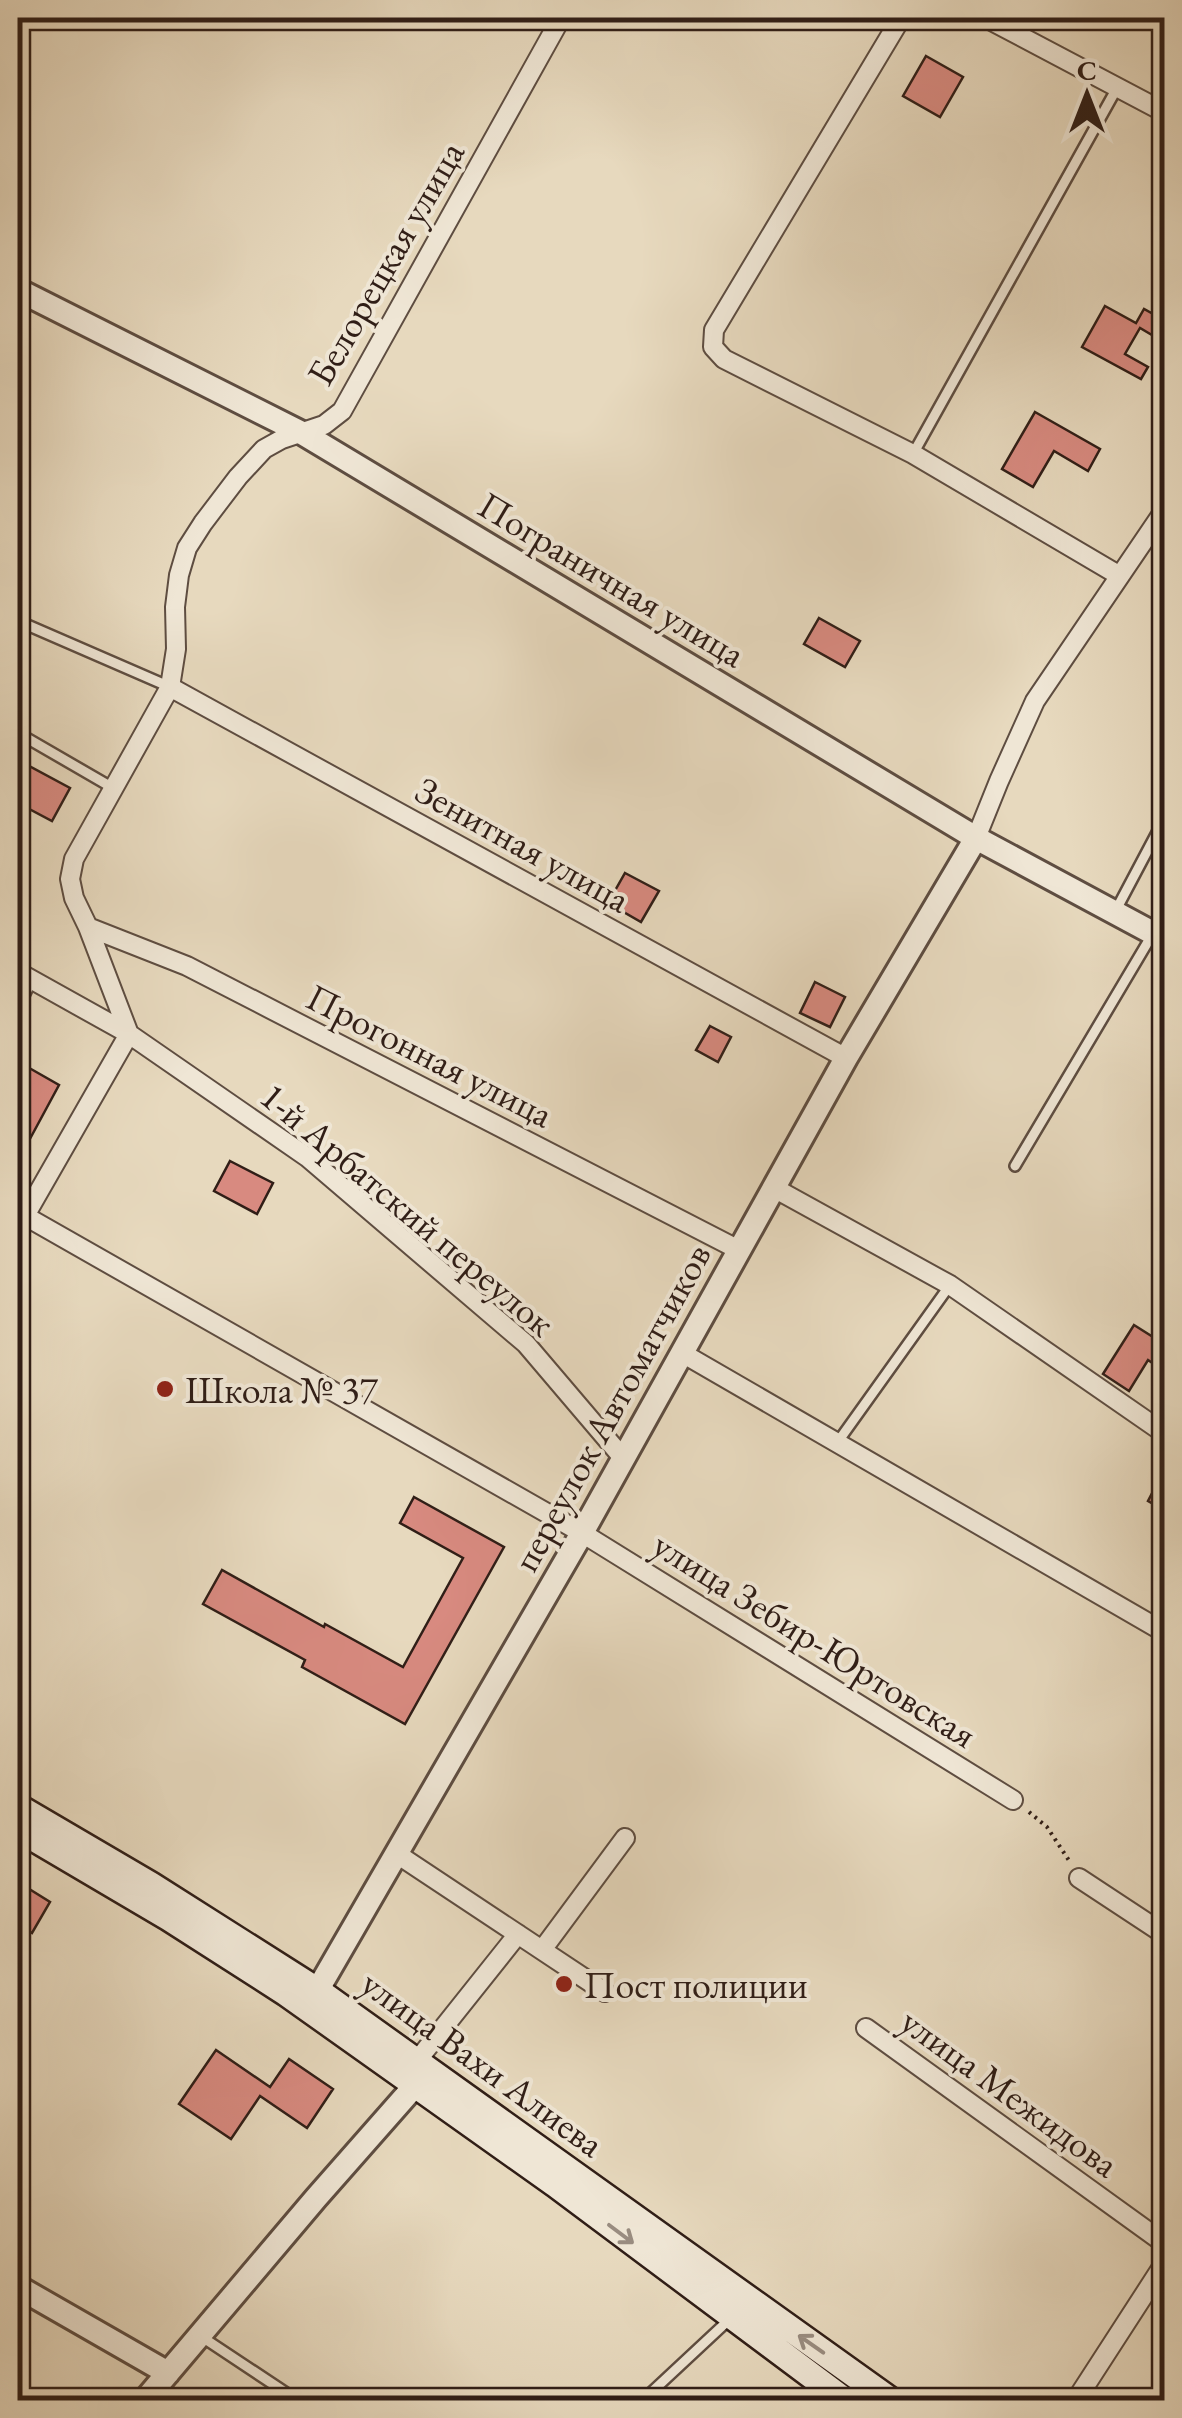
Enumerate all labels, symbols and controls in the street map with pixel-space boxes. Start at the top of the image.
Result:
north arrow [1037,45,1137,145]
text: С [1077,52,1097,88]
street label: Белорецкая улица [295,131,475,394]
street label: Пограничная улица [470,480,755,678]
street label: Зенитная улица [407,765,640,924]
street label: Прогонная улица [298,972,562,1139]
street label: 1-й Арбатский переулок [250,1071,566,1347]
street label: переулок Автоматчиков [501,1234,721,1580]
place label: Школа № 37 [185,1365,378,1414]
marker: Школа № 37 [154,1378,176,1400]
street label: улица Зебир-Юртовская [644,1519,986,1759]
street label: улица Вахи Алиева [352,1958,615,2168]
place label: Пост полиции [584,1960,808,2009]
marker: Пост полиции [553,1973,575,1995]
street label: улица Межидова [891,1996,1129,2188]
one-way arrow [607,2223,634,2244]
one-way arrow [797,2334,825,2355]

